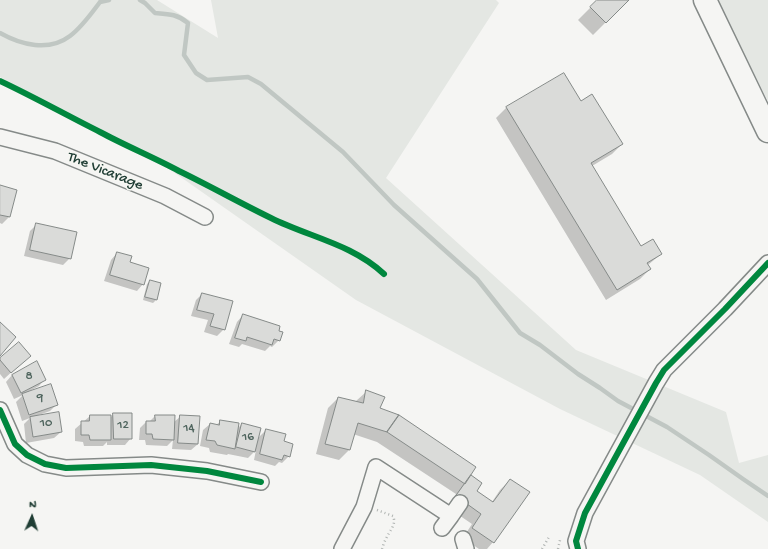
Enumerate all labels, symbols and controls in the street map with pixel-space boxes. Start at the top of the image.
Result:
street label: The Vicarage [65,149,145,195]
house number: 8 [25,369,33,385]
house number: 9 [37,391,43,407]
house number: 10 [40,416,52,432]
house number: 12 [117,418,129,434]
house number: 14 [183,421,195,437]
house number: 16 [242,430,254,446]
north arrow [12,497,52,537]
text: N [29,499,37,511]

